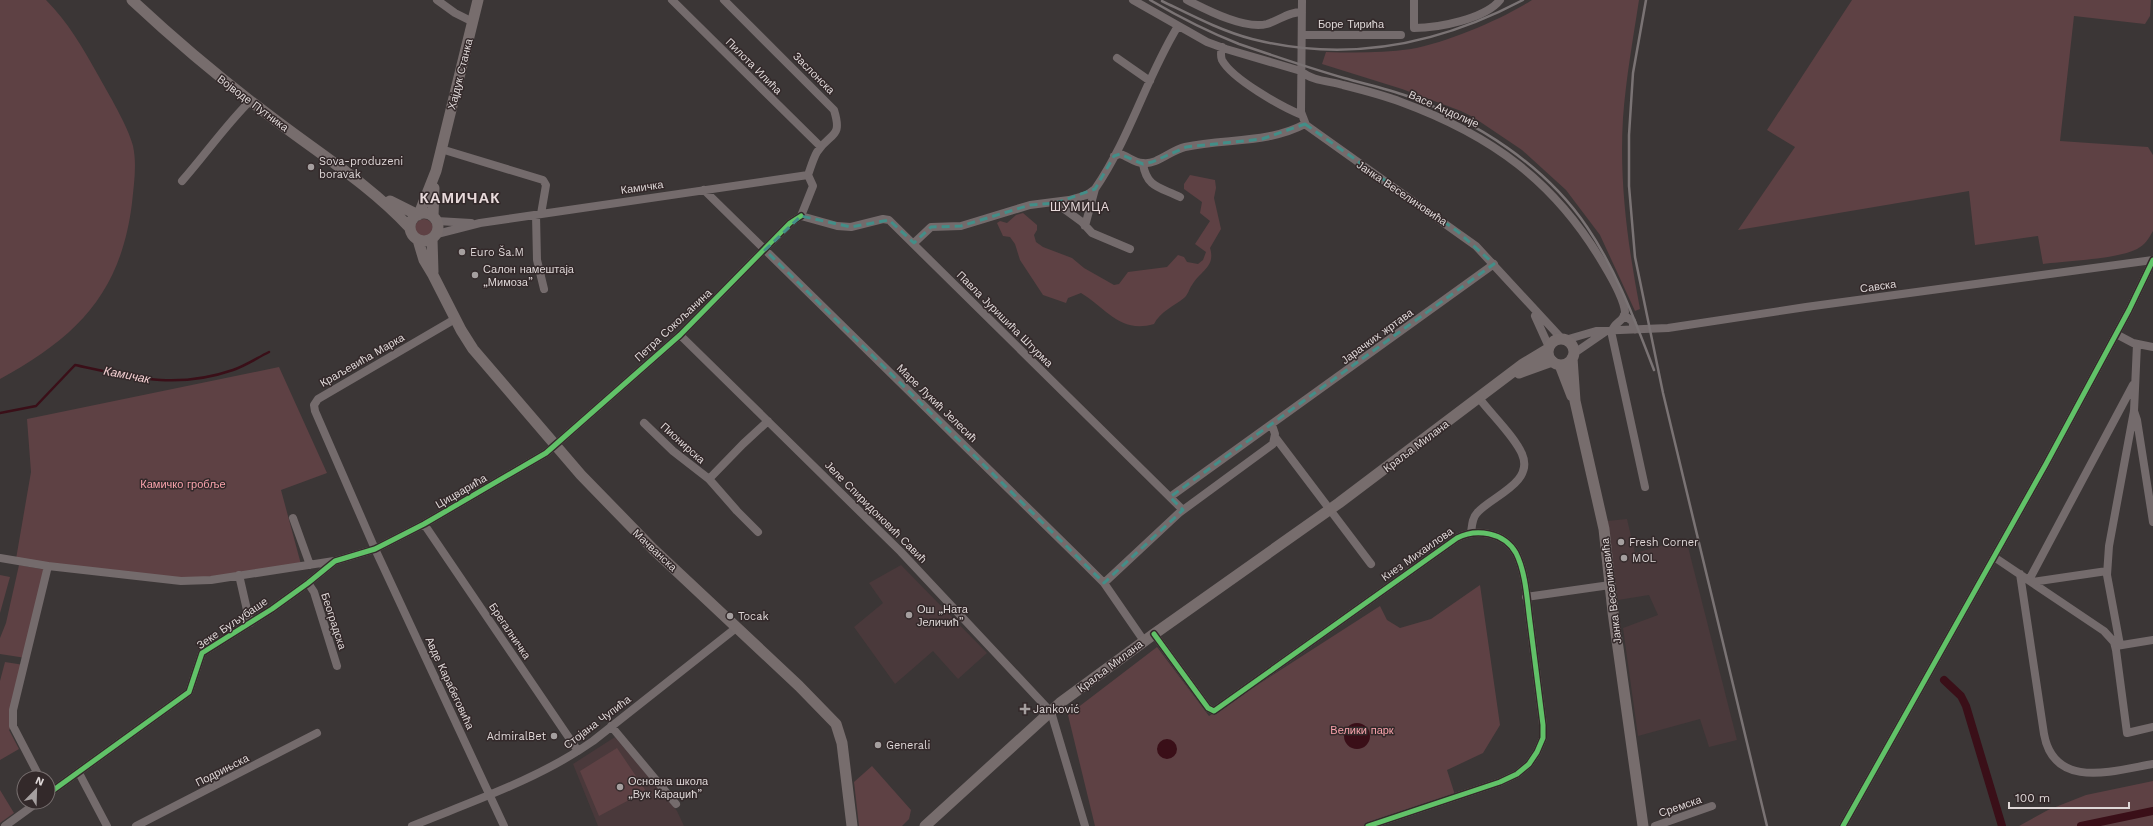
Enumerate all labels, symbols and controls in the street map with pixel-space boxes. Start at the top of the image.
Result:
street label: Боре Тирића [1318,18,1385,31]
street label: Хајдук Станка [445,36,476,111]
street label: Пилота Илића [723,36,785,98]
street label: Заслонска [790,50,838,98]
street label: Војводе Путника [215,72,292,135]
street label: Васе Андолије [1407,88,1481,131]
place label: Sova-produzeni boravak [319,155,403,181]
street label: Јанка Веселиновића [1354,158,1450,229]
marker: Sova-produzeni boravak [306,162,316,172]
street label: Камичка [620,178,665,197]
district label: КАМИЧАК [420,189,500,207]
district label: ШУМИЦА [1050,200,1110,214]
place label: Euro Ša.M [470,245,524,259]
marker: Euro Ša.M [457,247,467,257]
place label: Салон намештаја „Мимоза” [483,263,575,289]
street label: Павла Јуришића Штурма [954,269,1056,371]
marker: Салон намештаја „Мимоза” [470,270,480,280]
street label: Савска [1859,277,1898,295]
street label: Петра Сокољанина [632,286,715,364]
street label: Јарачких жртава [1339,305,1416,367]
street label: Краљевића Марка [318,331,408,390]
street label: Маре Лукић Јелесић [894,362,980,445]
water label: Камичак [102,364,153,387]
street label: Краља Милана [1381,417,1452,475]
street label: Пионирска [658,420,708,467]
street label: Јеле Спиридоновић Савић [822,459,929,566]
street label: Цицварића [433,471,490,511]
park label: Камичко гробље [140,478,226,491]
street label: Кнез Михаилова [1379,524,1456,584]
street label: Мачванска [630,527,680,575]
place label: Fresh Corner [1629,536,1699,549]
street label: Јанка Веселиновића [1598,537,1624,644]
marker: Fresh Corner [1616,537,1626,547]
place label: MOL [1632,552,1657,565]
marker: MOL [1619,553,1629,563]
street label: Београдска [318,591,349,652]
street label: Зеке Буљубаше [194,595,270,652]
street label: Брегалничка [486,601,534,663]
place label: Ош „Ната Јеличић” [917,603,969,629]
place label: Tocak [738,610,769,623]
marker: Ош „Ната Јеличић” [904,610,914,620]
marker: Tocak [725,611,735,621]
street label: Авде Карабеговића [422,635,477,732]
street label: Краља Милана [1075,637,1146,695]
street label: Стојана Чупића [561,692,634,752]
place label: Janković [1033,703,1080,716]
marker: Janković [1020,704,1030,714]
park label: Велики парк [1330,724,1394,737]
place label: AdmiralBet [487,730,546,743]
marker: AdmiralBet [549,731,559,741]
place label: Generali [886,739,930,752]
marker: Generali [873,740,883,750]
street label: Подрињска [193,751,252,789]
north arrow [16,770,56,810]
text: N [33,774,46,789]
place label: Основна школа „Вук Караџић” [628,775,709,801]
marker: Основна школа „Вук Караџић” [615,782,625,792]
scale bar [2009,784,2129,810]
text: 100 m [2015,791,2050,805]
street label: Сремска [1657,793,1704,820]

